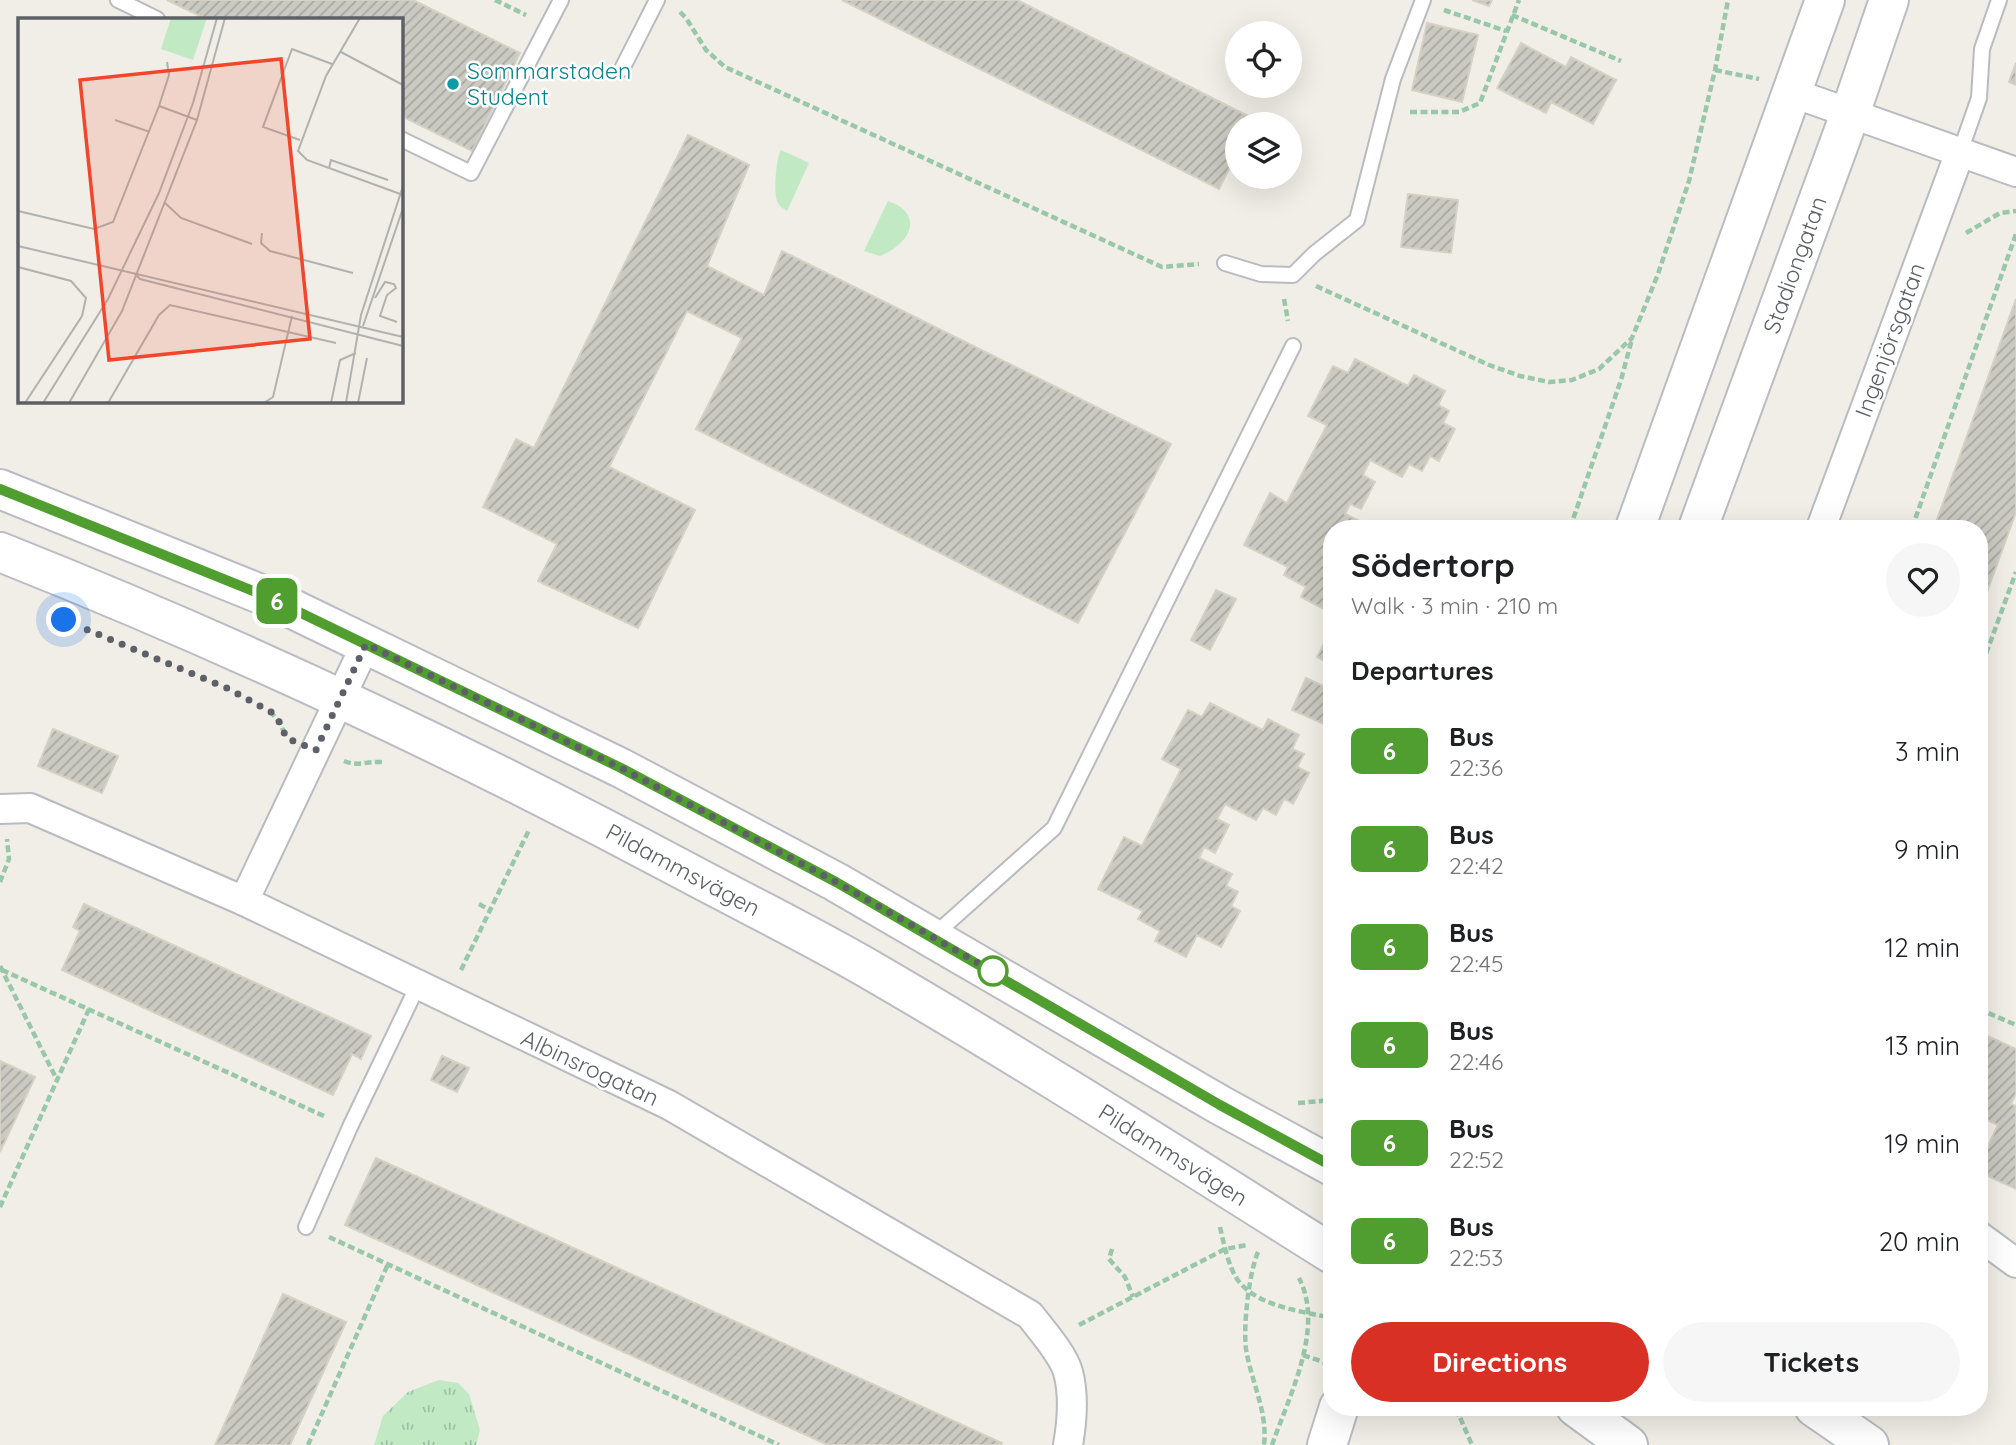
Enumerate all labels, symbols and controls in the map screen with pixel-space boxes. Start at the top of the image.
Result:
inset map [18,18,402,402]
map controls [1225,21,1302,189]
button: locate [1225,21,1302,98]
place label: Sommarstaden Student [467,56,631,111]
marker: Sommarstaden Student [445,76,461,92]
button: layers [1225,112,1302,189]
street label: Stadiongatan [1756,192,1833,337]
street label: Ingenjörsgatan [1848,259,1931,421]
button: heart [1886,543,1960,617]
text: Södertorp [1351,544,1515,585]
line badge: 6 [254,578,300,624]
text: 6 [270,586,284,616]
text: Walk · 3 min · 210 m [1351,591,1558,620]
your location [46,602,81,637]
text: Departures [1351,654,1494,687]
text: Bus [1449,720,1494,753]
text: 3 min [1895,735,1960,768]
text: 6 [1383,736,1396,766]
text: 22:36 [1449,753,1503,782]
street label: Pildammsvägen [601,817,765,922]
text: Bus [1449,818,1494,851]
text: 9 min [1894,833,1960,866]
text: 6 [1383,834,1396,864]
text: 22:42 [1449,851,1504,880]
text: Bus [1449,916,1494,949]
text: 12 min [1885,931,1960,964]
text: 6 [1383,932,1396,962]
text: 22:45 [1449,949,1504,978]
unlabelled marker [978,956,1008,986]
text: Bus [1449,1014,1494,1047]
street label: Albinsrogatan [517,1023,664,1112]
text: 13 min [1885,1029,1960,1062]
text: 6 [1383,1030,1396,1060]
text: 22:46 [1449,1047,1503,1076]
street label: Pildammsvägen [1093,1097,1253,1212]
text: Bus [1449,1112,1494,1145]
text: 19 min [1884,1127,1960,1160]
text: 6 [1383,1128,1396,1158]
text: 22:52 [1449,1145,1504,1174]
text: Bus [1449,1210,1494,1243]
text: 20 min [1879,1225,1960,1258]
text: 6 [1383,1226,1396,1256]
text: 22:53 [1449,1243,1503,1272]
button: Directions [1351,1322,1649,1402]
button: Tickets [1663,1322,1960,1402]

